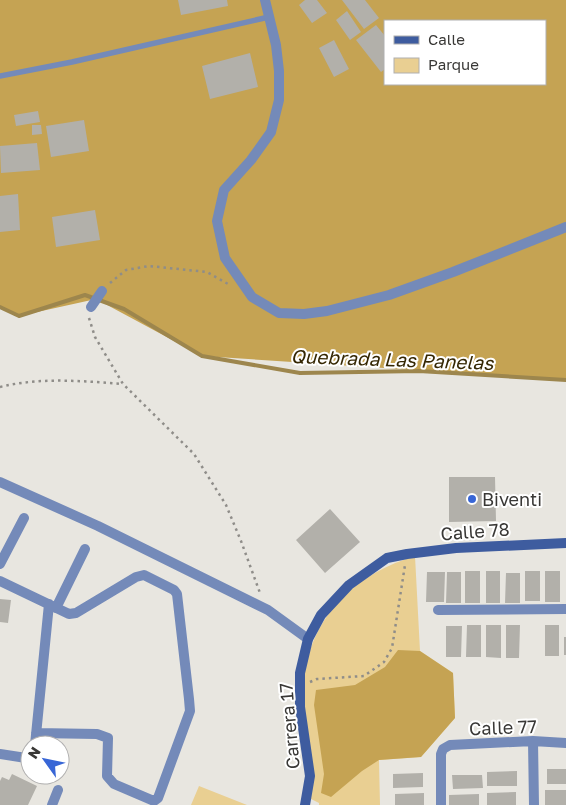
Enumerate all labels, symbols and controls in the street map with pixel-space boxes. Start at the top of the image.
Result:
legend [384,20,546,85]
text: Calle [428,30,465,48]
text: Parque [428,55,479,73]
water label: Quebrada Las Panelas [290,344,495,374]
place label: Biventi [482,488,542,510]
marker: Biventi [466,493,478,505]
street label: Calle 78 [440,518,510,544]
street label: Carrera 17 [274,682,304,770]
street label: Calle 77 [469,715,537,739]
north arrow [20,735,70,785]
text: N [24,744,44,762]

